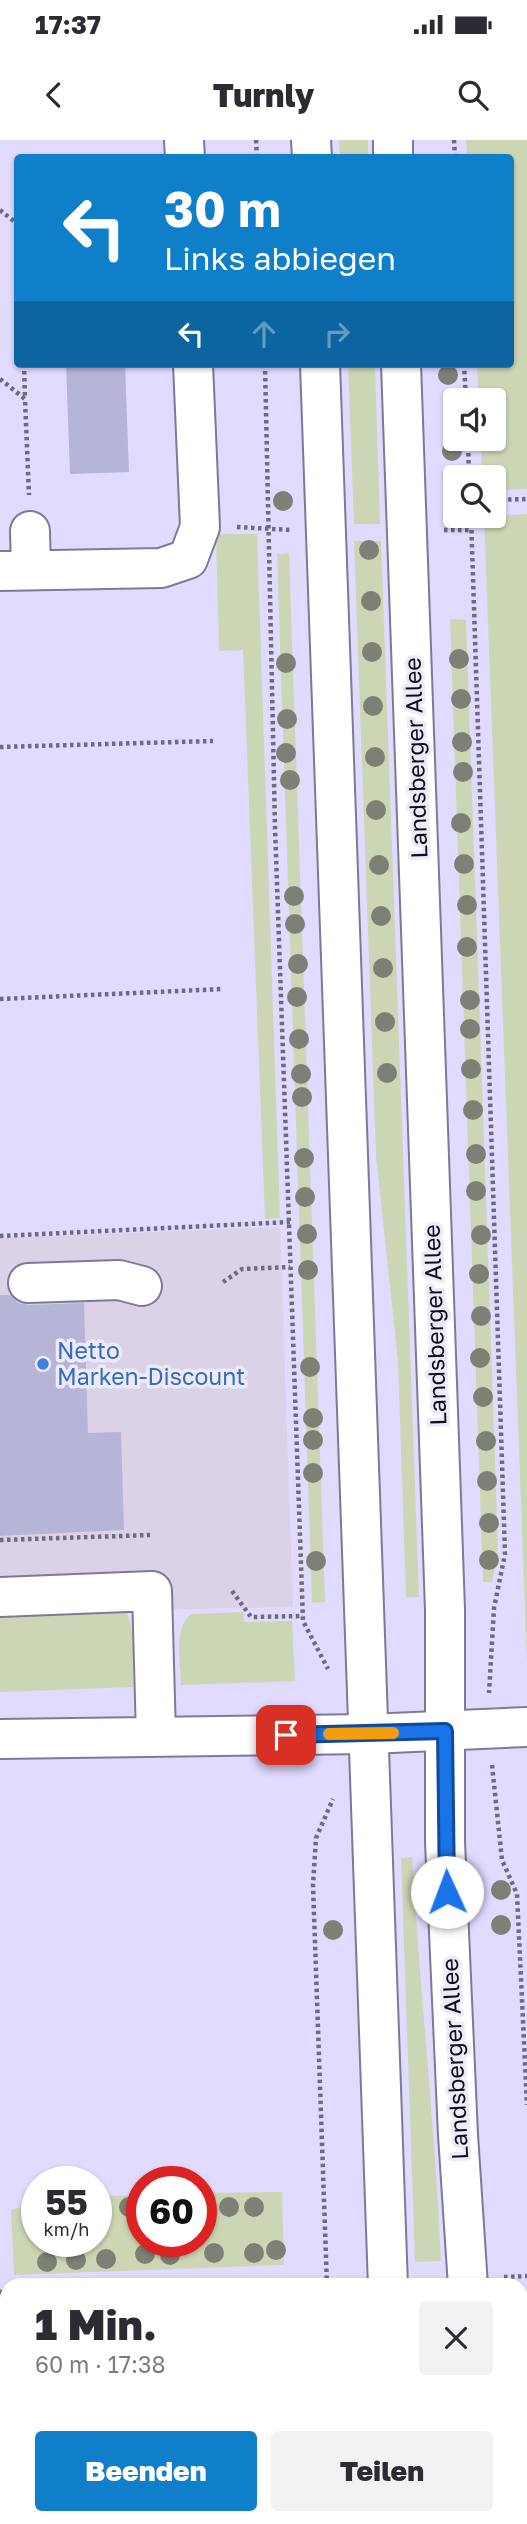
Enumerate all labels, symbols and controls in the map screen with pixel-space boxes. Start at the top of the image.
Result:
text: 17:37 [35,9,101,40]
icon: back [35,76,73,114]
text: Turnly [213,76,314,114]
icon: search [454,76,492,114]
text: 30 m [164,179,281,238]
icon: left [49,182,140,273]
text: Links abbiegen [164,239,396,277]
icon: left [172,315,210,353]
icon: ahead [245,315,283,353]
icon: right [318,315,356,353]
map controls [443,388,506,528]
button: sound [443,388,506,451]
button: search [443,465,506,528]
street label: Landsberger Allee [397,657,433,859]
street label: Landsberger Allee [416,1224,452,1426]
place label: Netto Marken-Discount [57,1336,245,1390]
marker: Netto Marken-Discount [35,1356,51,1372]
pin [256,1705,316,1765]
icon: arrive [267,1716,305,1754]
position arrow [410,1855,484,1929]
street label: Landsberger Allee [435,1958,473,2160]
speed limit sign: 60 [126,2166,217,2257]
text: 55 [45,2181,88,2223]
text: km/h [44,2218,89,2240]
text: 1 Min. [35,2299,157,2349]
button: close [419,2301,493,2375]
text: 60 m · 17:38 [35,2350,165,2378]
button: Beenden [35,2431,257,2511]
button: Teilen [271,2431,493,2511]

